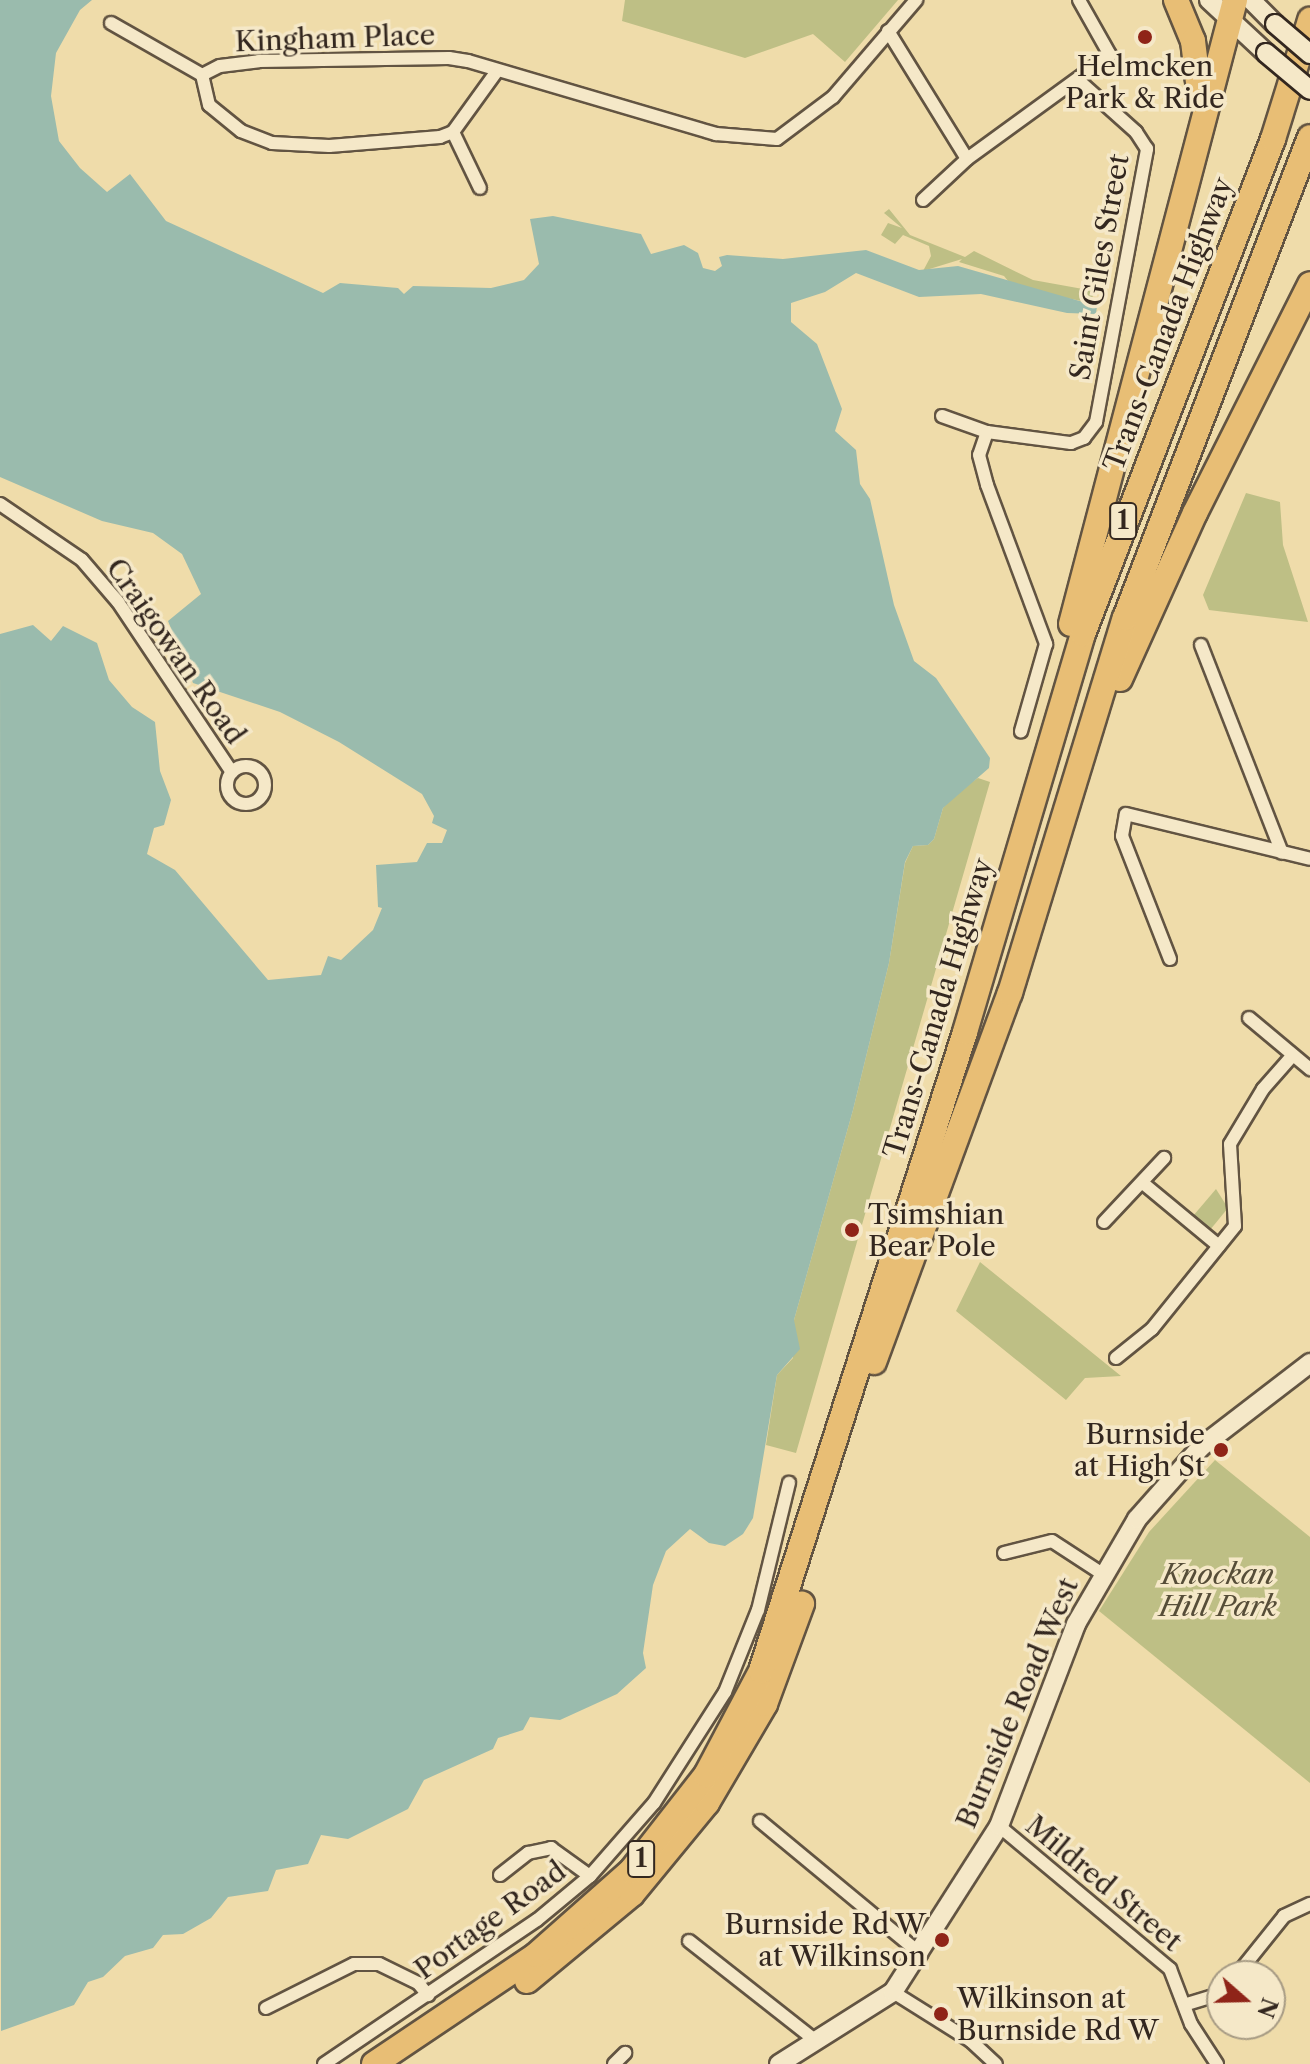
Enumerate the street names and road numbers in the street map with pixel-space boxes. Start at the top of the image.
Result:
street label: Kingham Place [234,18,436,58]
street label: Saint Giles Street [1063,151,1135,383]
street label: Trans-Canada Highway [1096,172,1240,476]
road number: 1 [1109,499,1137,543]
street label: Craigowan Road [99,552,253,750]
street label: Trans-Canada Highway [876,854,1000,1162]
street label: Burnside Road West [949,1572,1085,1834]
street label: Mildred Street [1019,1808,1189,1958]
road number: 1 [627,1837,655,1881]
street label: Portage Road [408,1854,572,1986]

